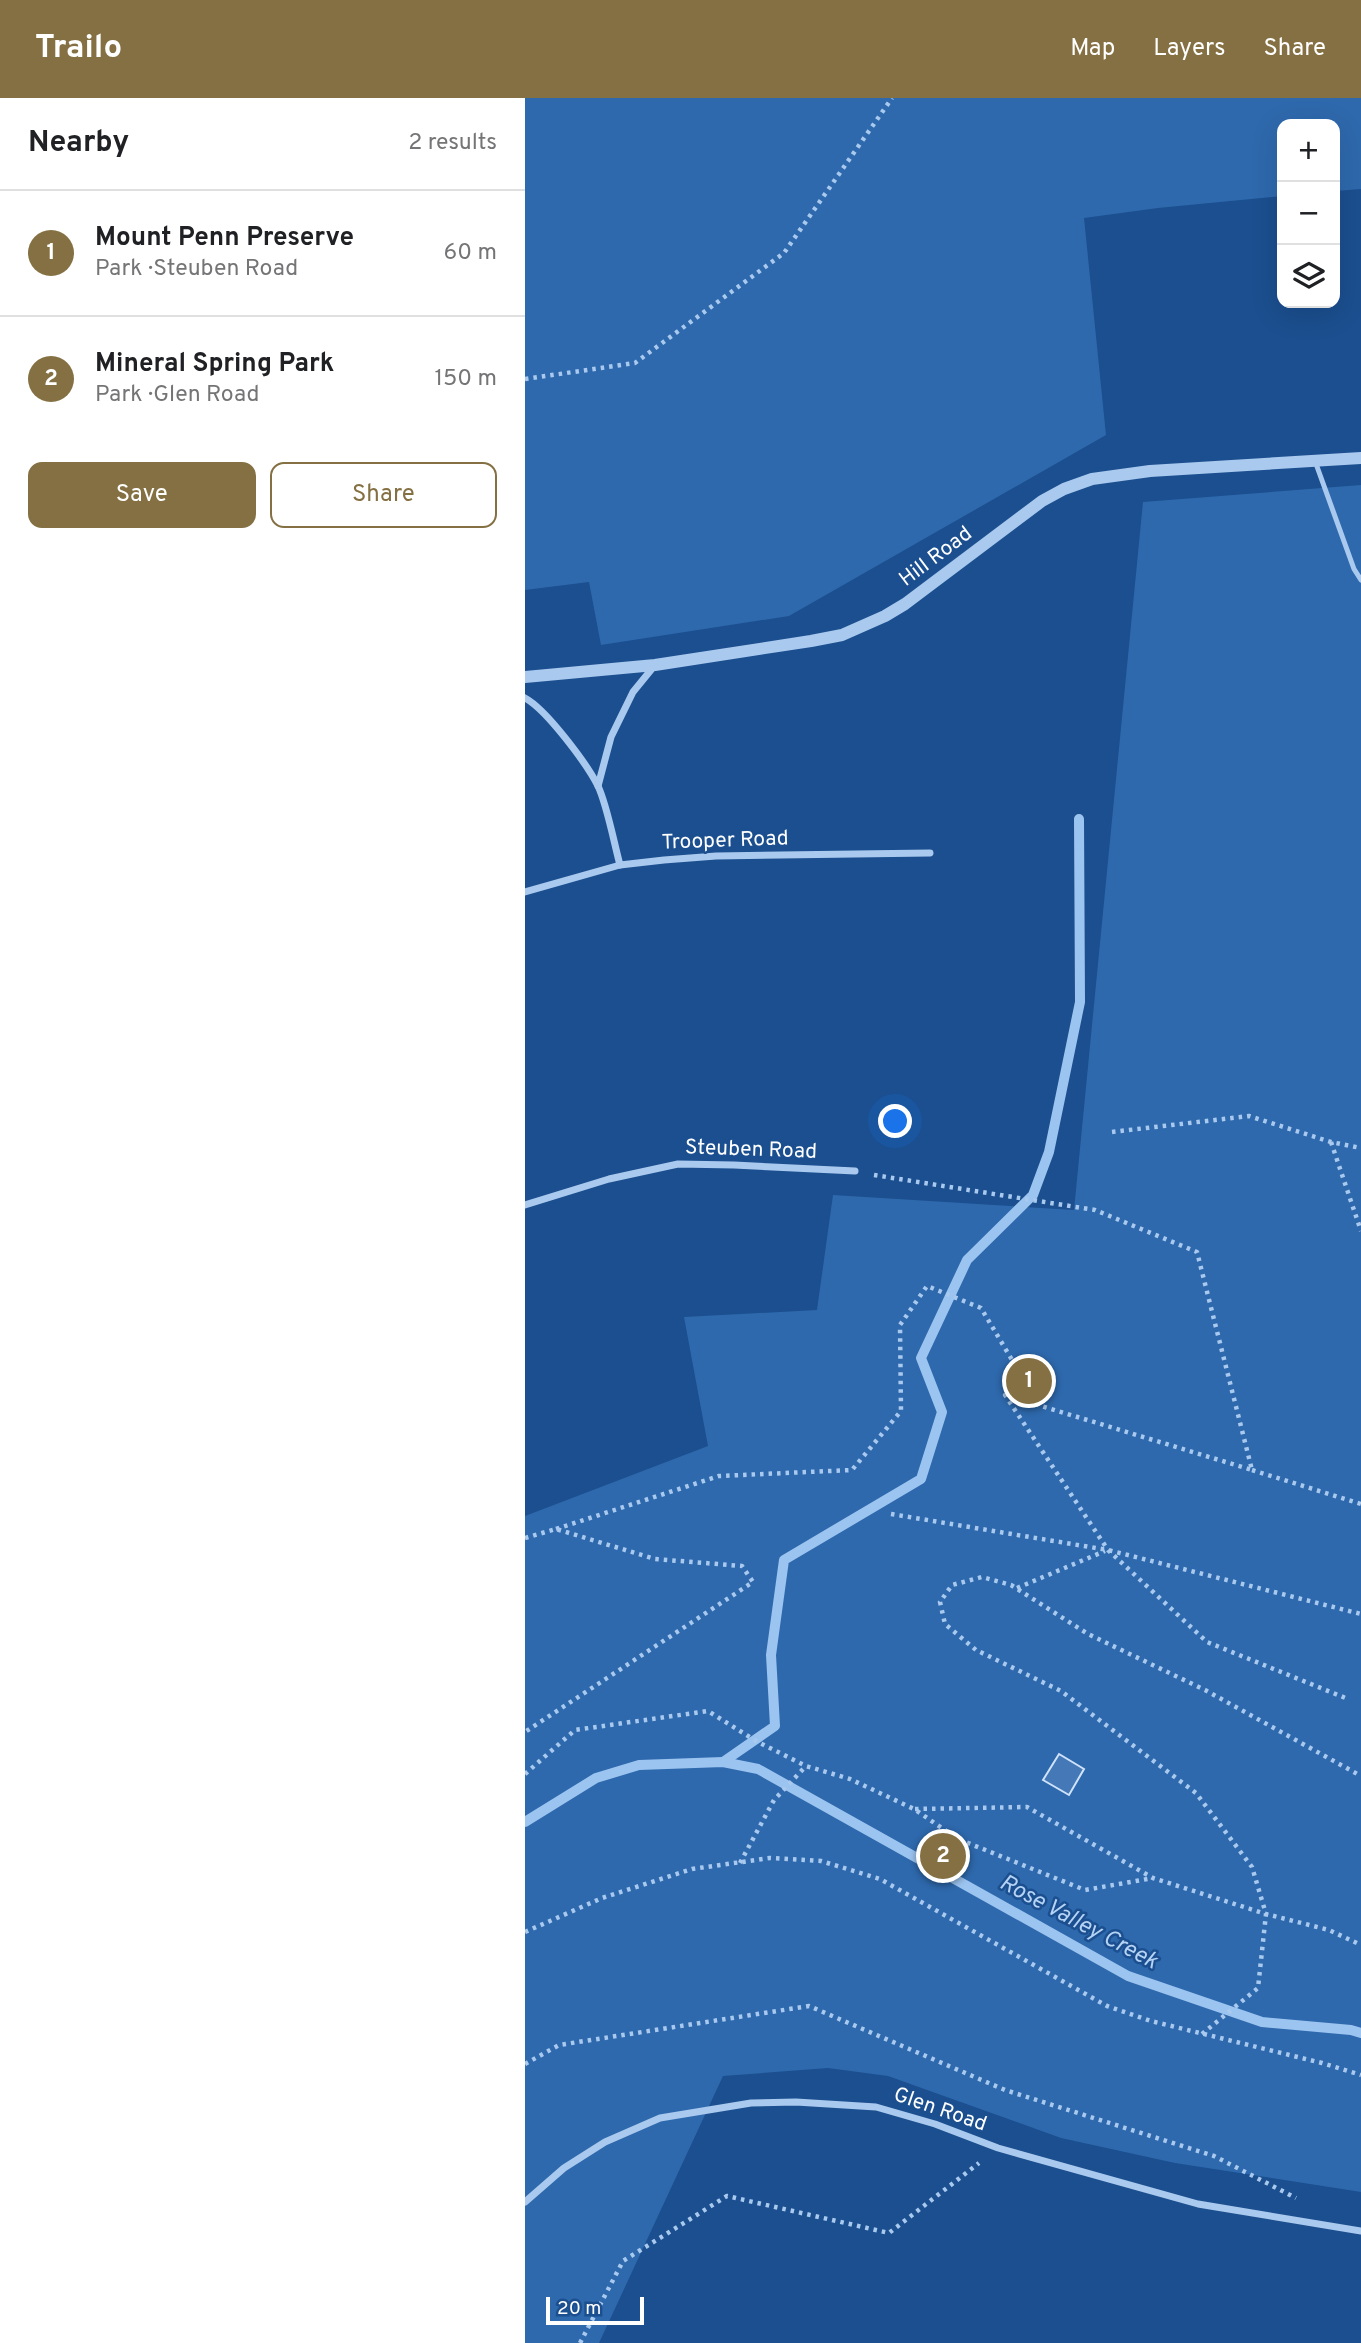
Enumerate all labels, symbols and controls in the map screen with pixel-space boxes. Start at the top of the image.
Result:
text: Trailo [35,28,122,70]
text: Map [1070,34,1115,64]
text: Layers [1153,34,1225,64]
text: Share [1263,34,1326,64]
map controls [1277,119,1340,308]
button: + [1277,119,1340,182]
text: Nearby [28,125,129,162]
text: 2 results [408,129,497,158]
button: − [1277,182,1340,245]
text: Mount Penn Preserve [95,222,354,255]
text: 1 [46,239,56,268]
text: 60 m [444,239,497,268]
button: layers [1277,245,1340,308]
text: Park · Steuben Road [95,255,298,284]
text: Mineral Spring Park [95,348,334,381]
text: 2 [44,365,58,394]
text: 150 m [435,365,497,394]
text: Park · Glen Road [95,381,259,410]
button: Save [28,462,256,528]
button: Share [270,462,497,528]
street label: Hill Road [894,521,978,593]
street label: Trooper Road [661,825,789,857]
your location [878,1104,912,1138]
street label: Steuben Road [684,1134,818,1166]
pin: 1 [1006,1355,1052,1407]
pin: 2 [920,1830,966,1882]
water label: Rose Valley Creek [994,1869,1162,1977]
street label: Glen Road [890,2081,990,2139]
scale bar [546,2294,644,2326]
text: 20 m [557,2297,601,2321]

